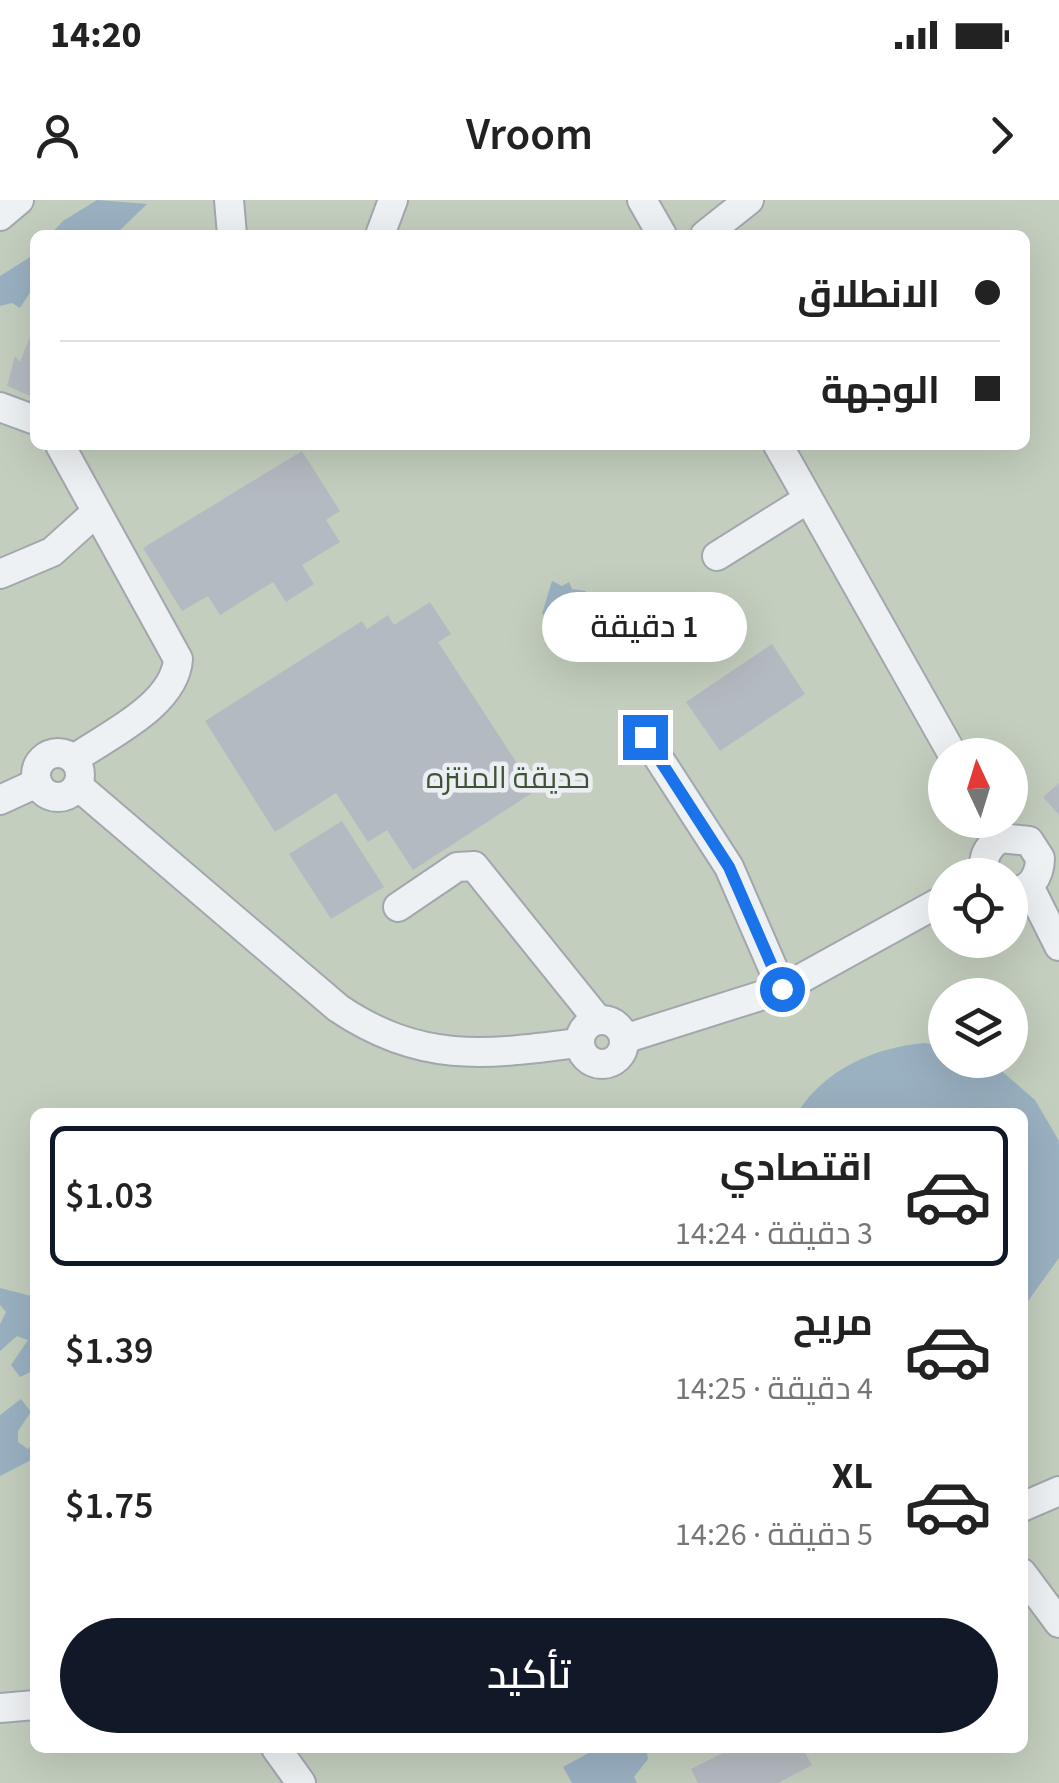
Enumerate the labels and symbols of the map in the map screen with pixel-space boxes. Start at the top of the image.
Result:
callout: 1 دقيقة [542,592,748,662]
route end [623,715,668,760]
north arrow [928,738,1028,838]
park label: حديقة المنتزه [426,757,590,800]
route start [760,967,805,1012]

